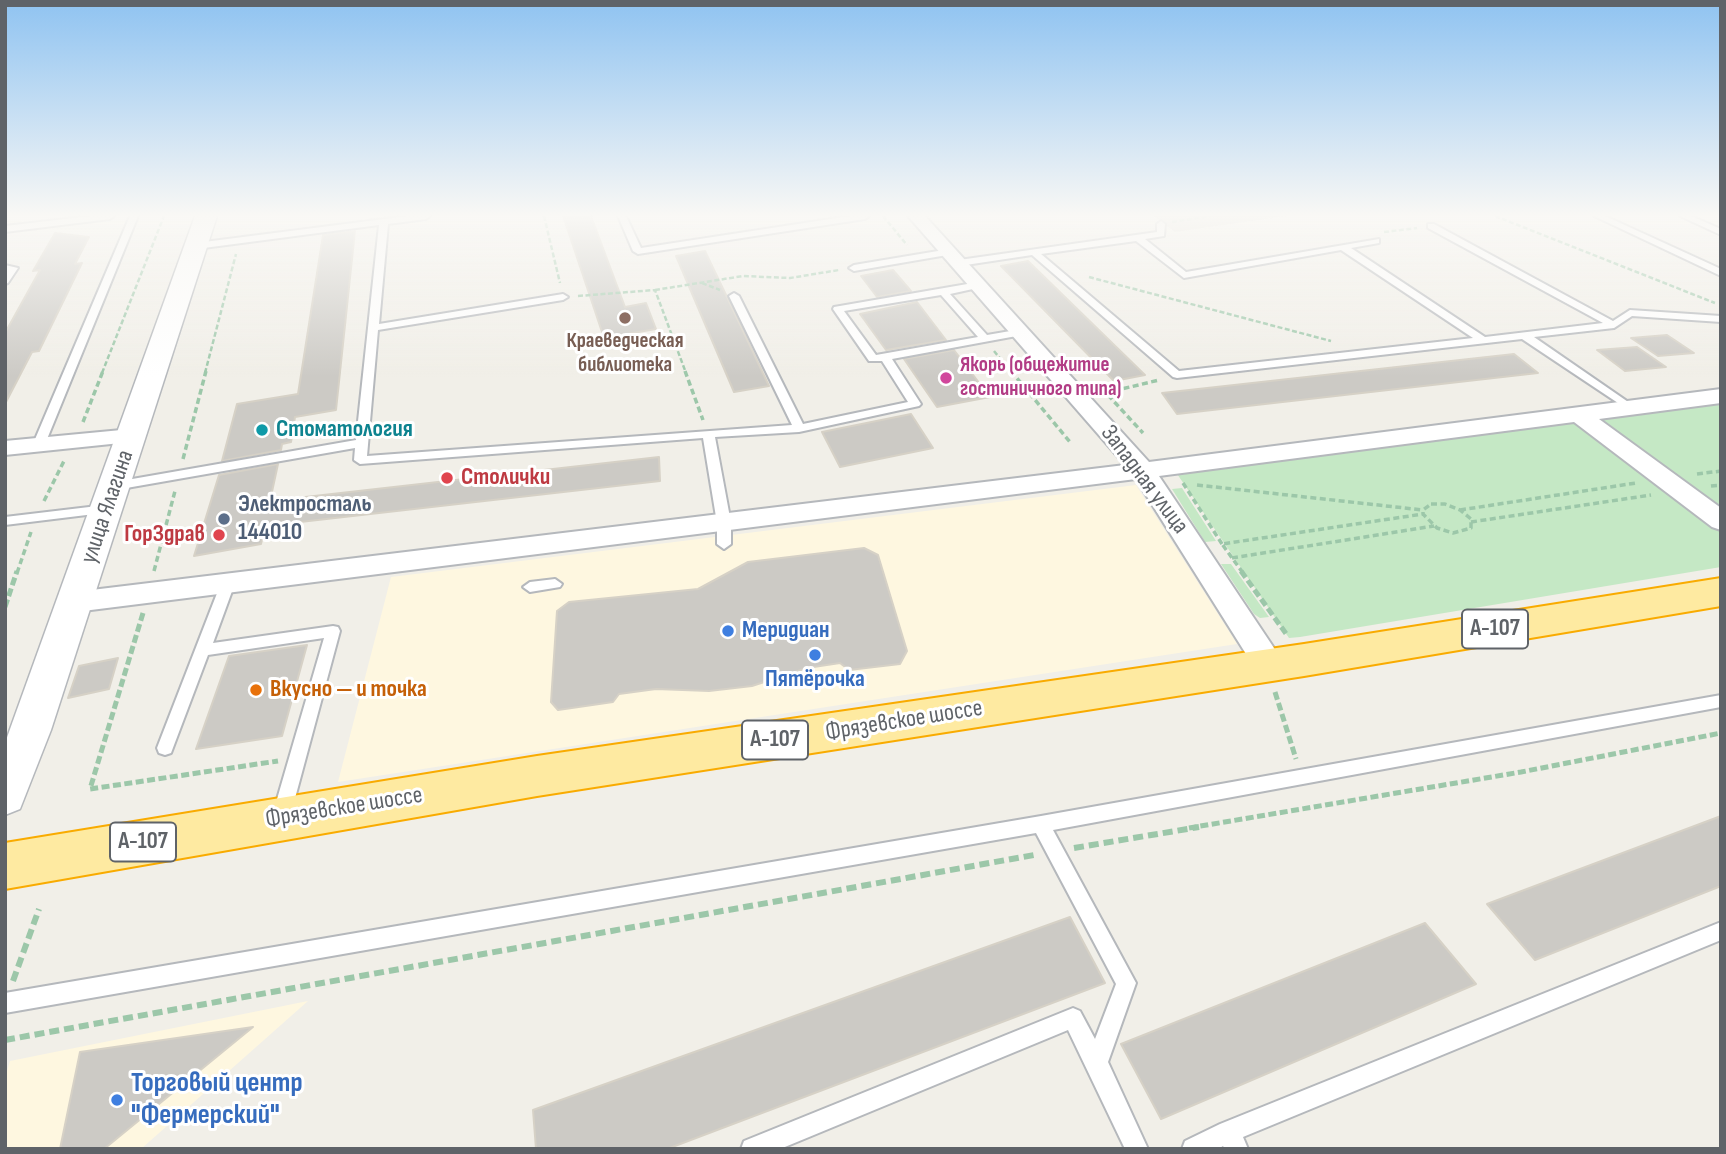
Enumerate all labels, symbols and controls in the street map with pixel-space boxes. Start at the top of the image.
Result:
marker: Краеведческая библиотека [617,310,633,326]
place label: Краеведческая библиотека [567,329,683,379]
place label: Якорь (общежитие гостиничного типа) [960,353,1121,403]
marker: Якорь (общежитие гостиничного типа) [938,370,954,386]
place label: Стоматология [276,416,413,444]
street label: Западная улица [1094,420,1194,540]
marker: Стоматология [254,422,270,438]
street label: улица Ялагина [75,447,141,567]
place label: Столички [461,464,550,492]
marker: Столички [439,470,455,486]
place label: Электросталь 144010 [238,491,372,547]
marker: Электросталь 144010 [216,511,232,527]
place label: ГорЗдрав [124,521,205,549]
marker: ГорЗдрав [211,527,227,543]
road number: А-107 [1462,610,1528,649]
place label: Меридиан [742,617,829,645]
marker: Меридиан [720,623,736,639]
marker: Пятёрочка [807,647,823,663]
place label: Пятёрочка [765,666,865,694]
place label: Вкусно — и точка [270,676,427,704]
marker: Вкусно — и точка [248,682,264,698]
street label: Фрязевское шоссе [823,694,985,748]
road number: А-107 [742,720,808,760]
street label: Фрязевское шоссе [263,781,425,835]
road number: А-107 [110,822,176,862]
place label: Торговый центр "Фермерский" [131,1067,302,1133]
marker: Торговый центр "Фермерский" [109,1092,125,1108]

